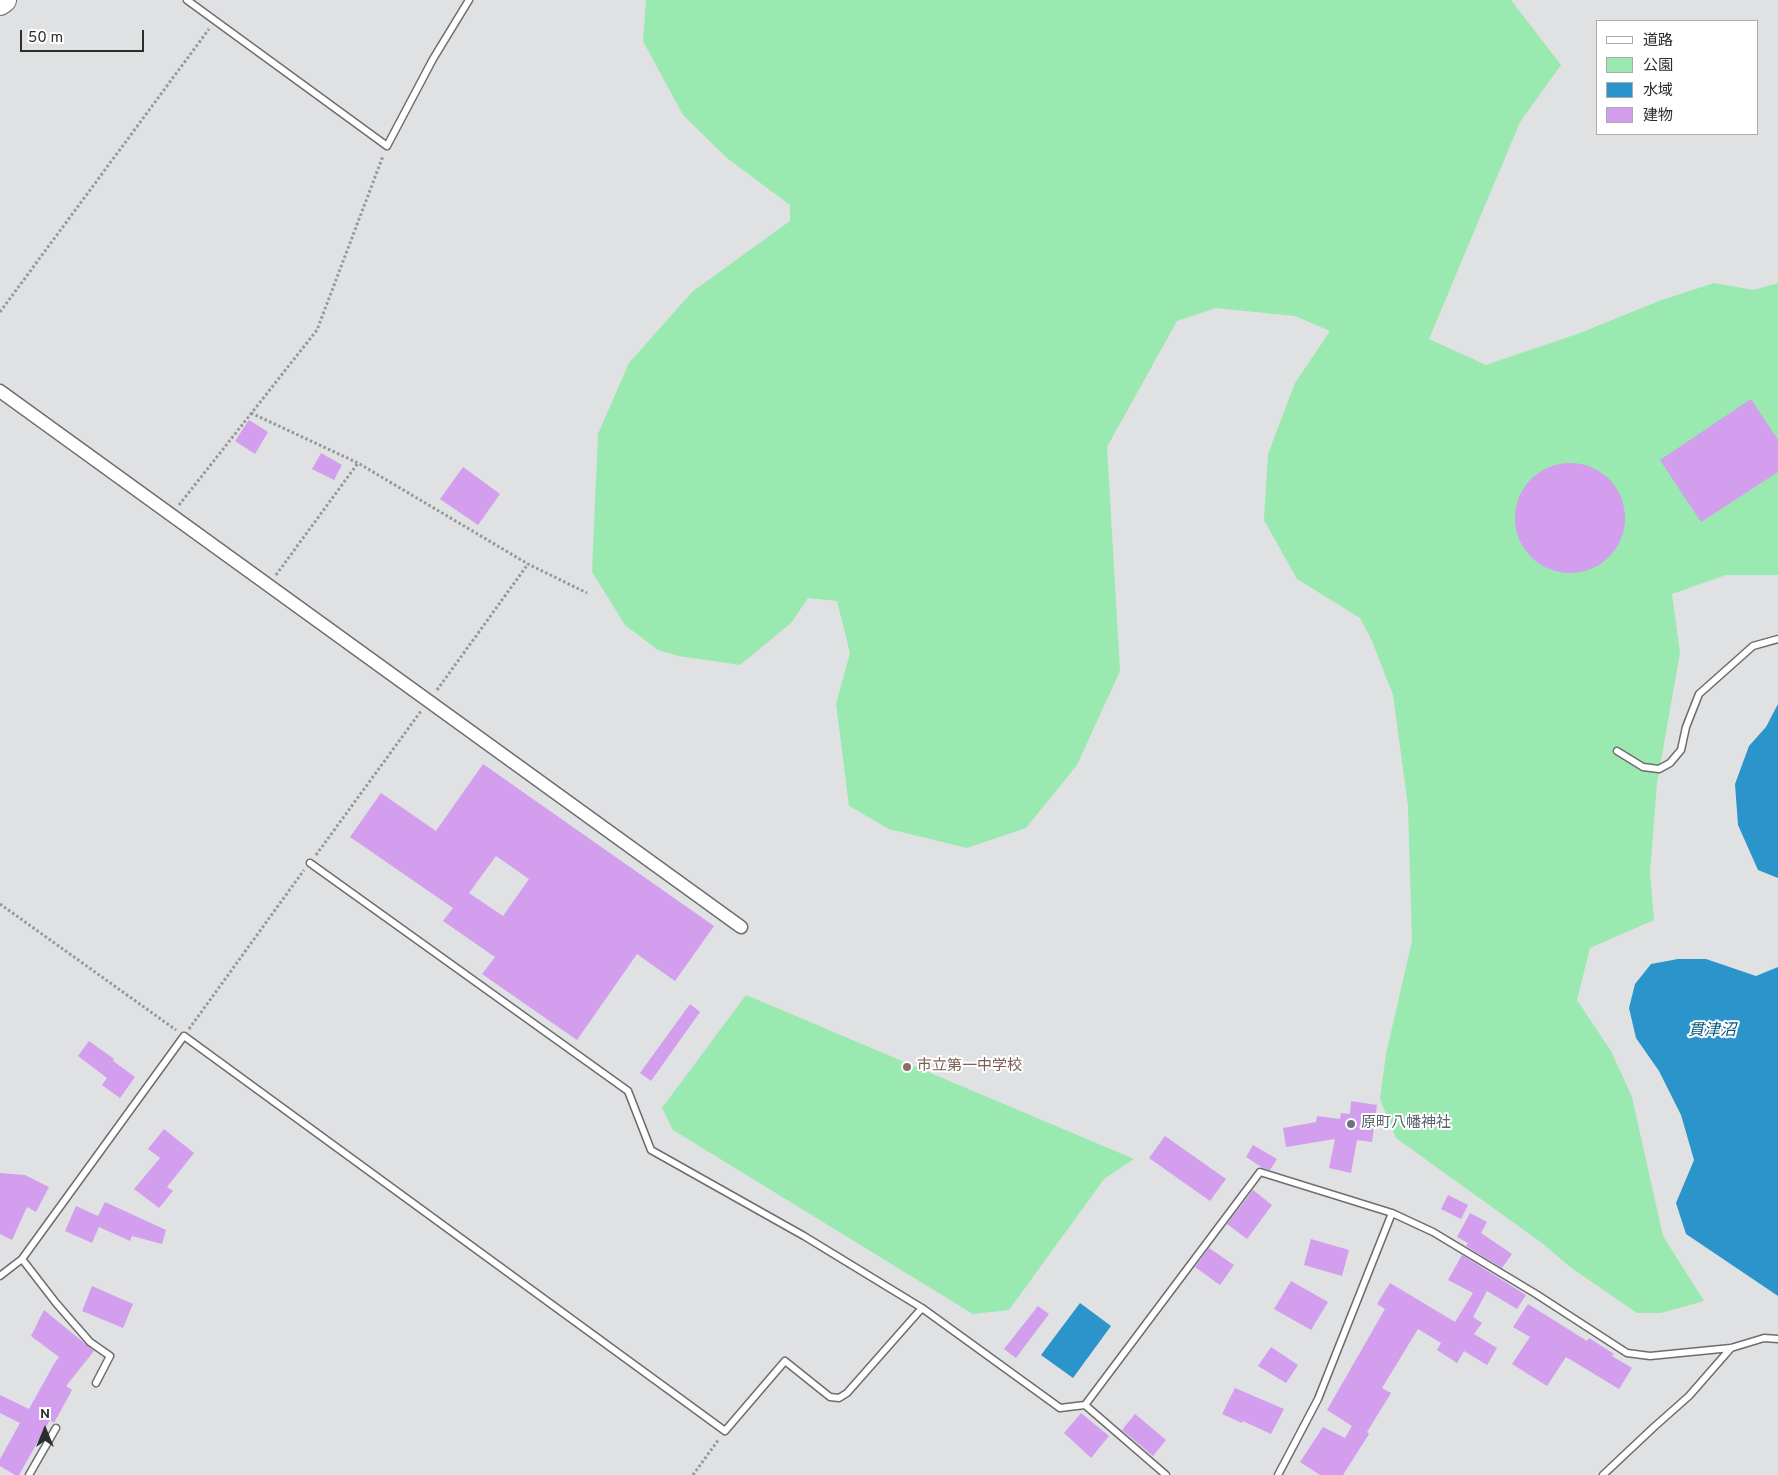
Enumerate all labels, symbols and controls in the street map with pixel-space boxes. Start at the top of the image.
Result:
scale bar [22,20,146,52]
legend [1596,20,1758,135]
text: 50 m [28,29,63,48]
text: 道路 [1643,32,1673,51]
text: 公園 [1643,57,1673,76]
text: 水域 [1643,82,1673,101]
text: 建物 [1643,107,1673,126]
water label: 貫津沼 [1688,1022,1736,1042]
place label: 市立第一中学校 [917,1058,1022,1076]
marker: 市立第一中学校 [901,1061,913,1073]
place label: 原町八幡神社 [1361,1115,1451,1133]
marker: 原町八幡神社 [1345,1118,1357,1130]
north arrow [20,1405,70,1455]
text: N [40,1406,50,1423]

